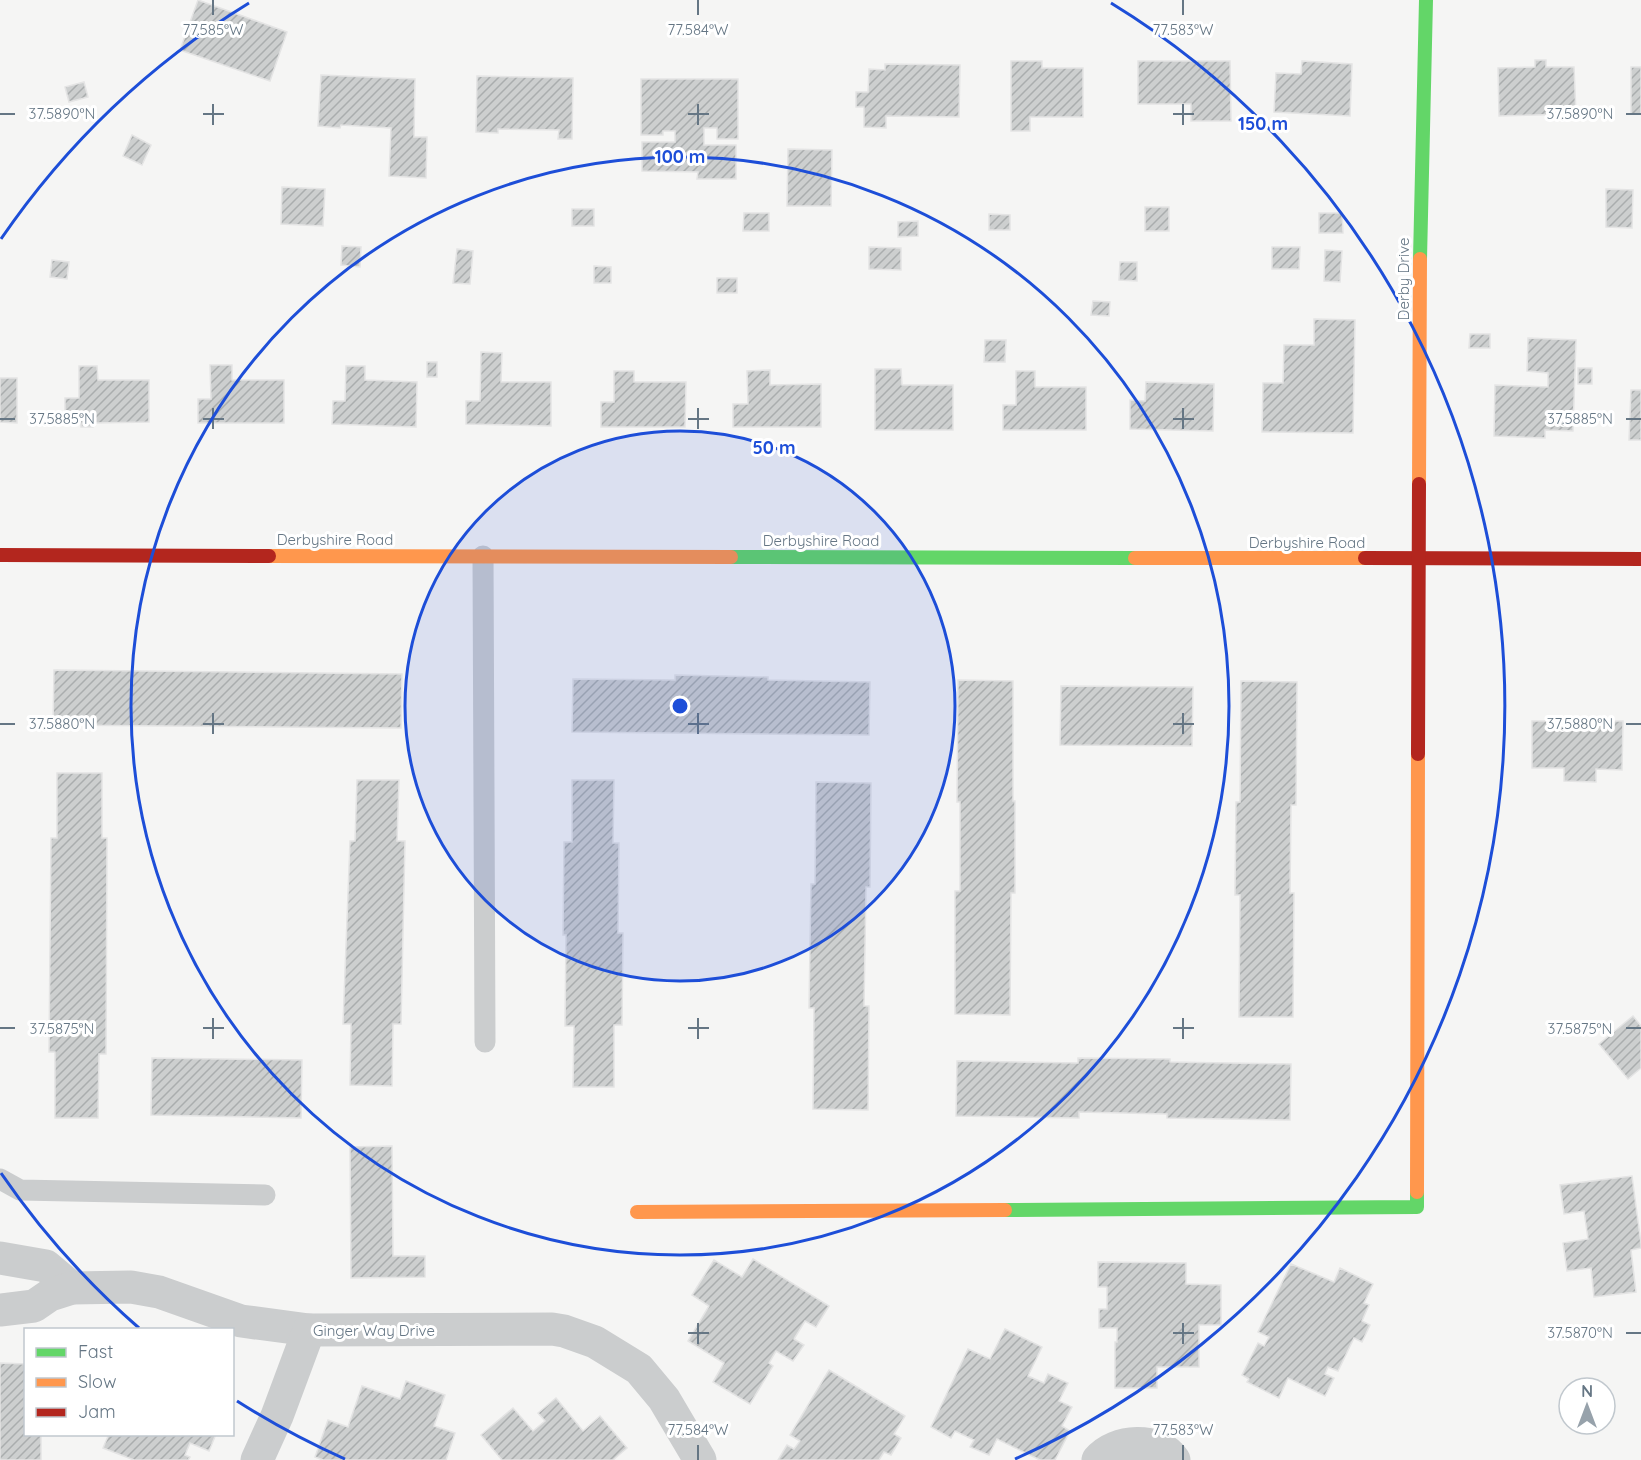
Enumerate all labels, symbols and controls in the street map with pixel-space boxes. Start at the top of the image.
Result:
text: 77.585°W [182,20,244,39]
text: 77.584°W [668,20,729,39]
text: 77.583°W [1153,20,1214,39]
text: 37.5890°N [29,104,95,123]
text: 37.5890°N [1547,104,1613,123]
text: 150 m [1238,112,1288,135]
text: 100 m [655,145,705,168]
street label: Derby Drive [1394,238,1413,320]
text: 37.5885°N [29,409,95,428]
text: 37.5885°N [1547,409,1613,428]
text: 50 m [752,436,796,459]
street label: Derbyshire Road [277,530,393,549]
street label: Derbyshire Road [763,531,879,550]
street label: Derbyshire Road [1249,533,1365,552]
centre of rings [670,696,690,716]
text: 37.5880°N [29,714,95,733]
text: 37.5880°N [1547,714,1613,733]
text: 37.5875°N [30,1019,94,1038]
text: 37.5875°N [1548,1019,1612,1038]
street label: Ginger Way Drive [313,1321,435,1340]
text: 37.5870°N [1547,1323,1613,1342]
legend [24,1328,234,1436]
text: Fast [78,1340,113,1363]
text: Slow [78,1370,116,1393]
north arrow [1557,1376,1617,1436]
text: N [1581,1381,1593,1401]
text: Jam [78,1400,116,1423]
text: 77.584°W [668,1420,729,1439]
text: 77.583°W [1153,1420,1214,1439]

